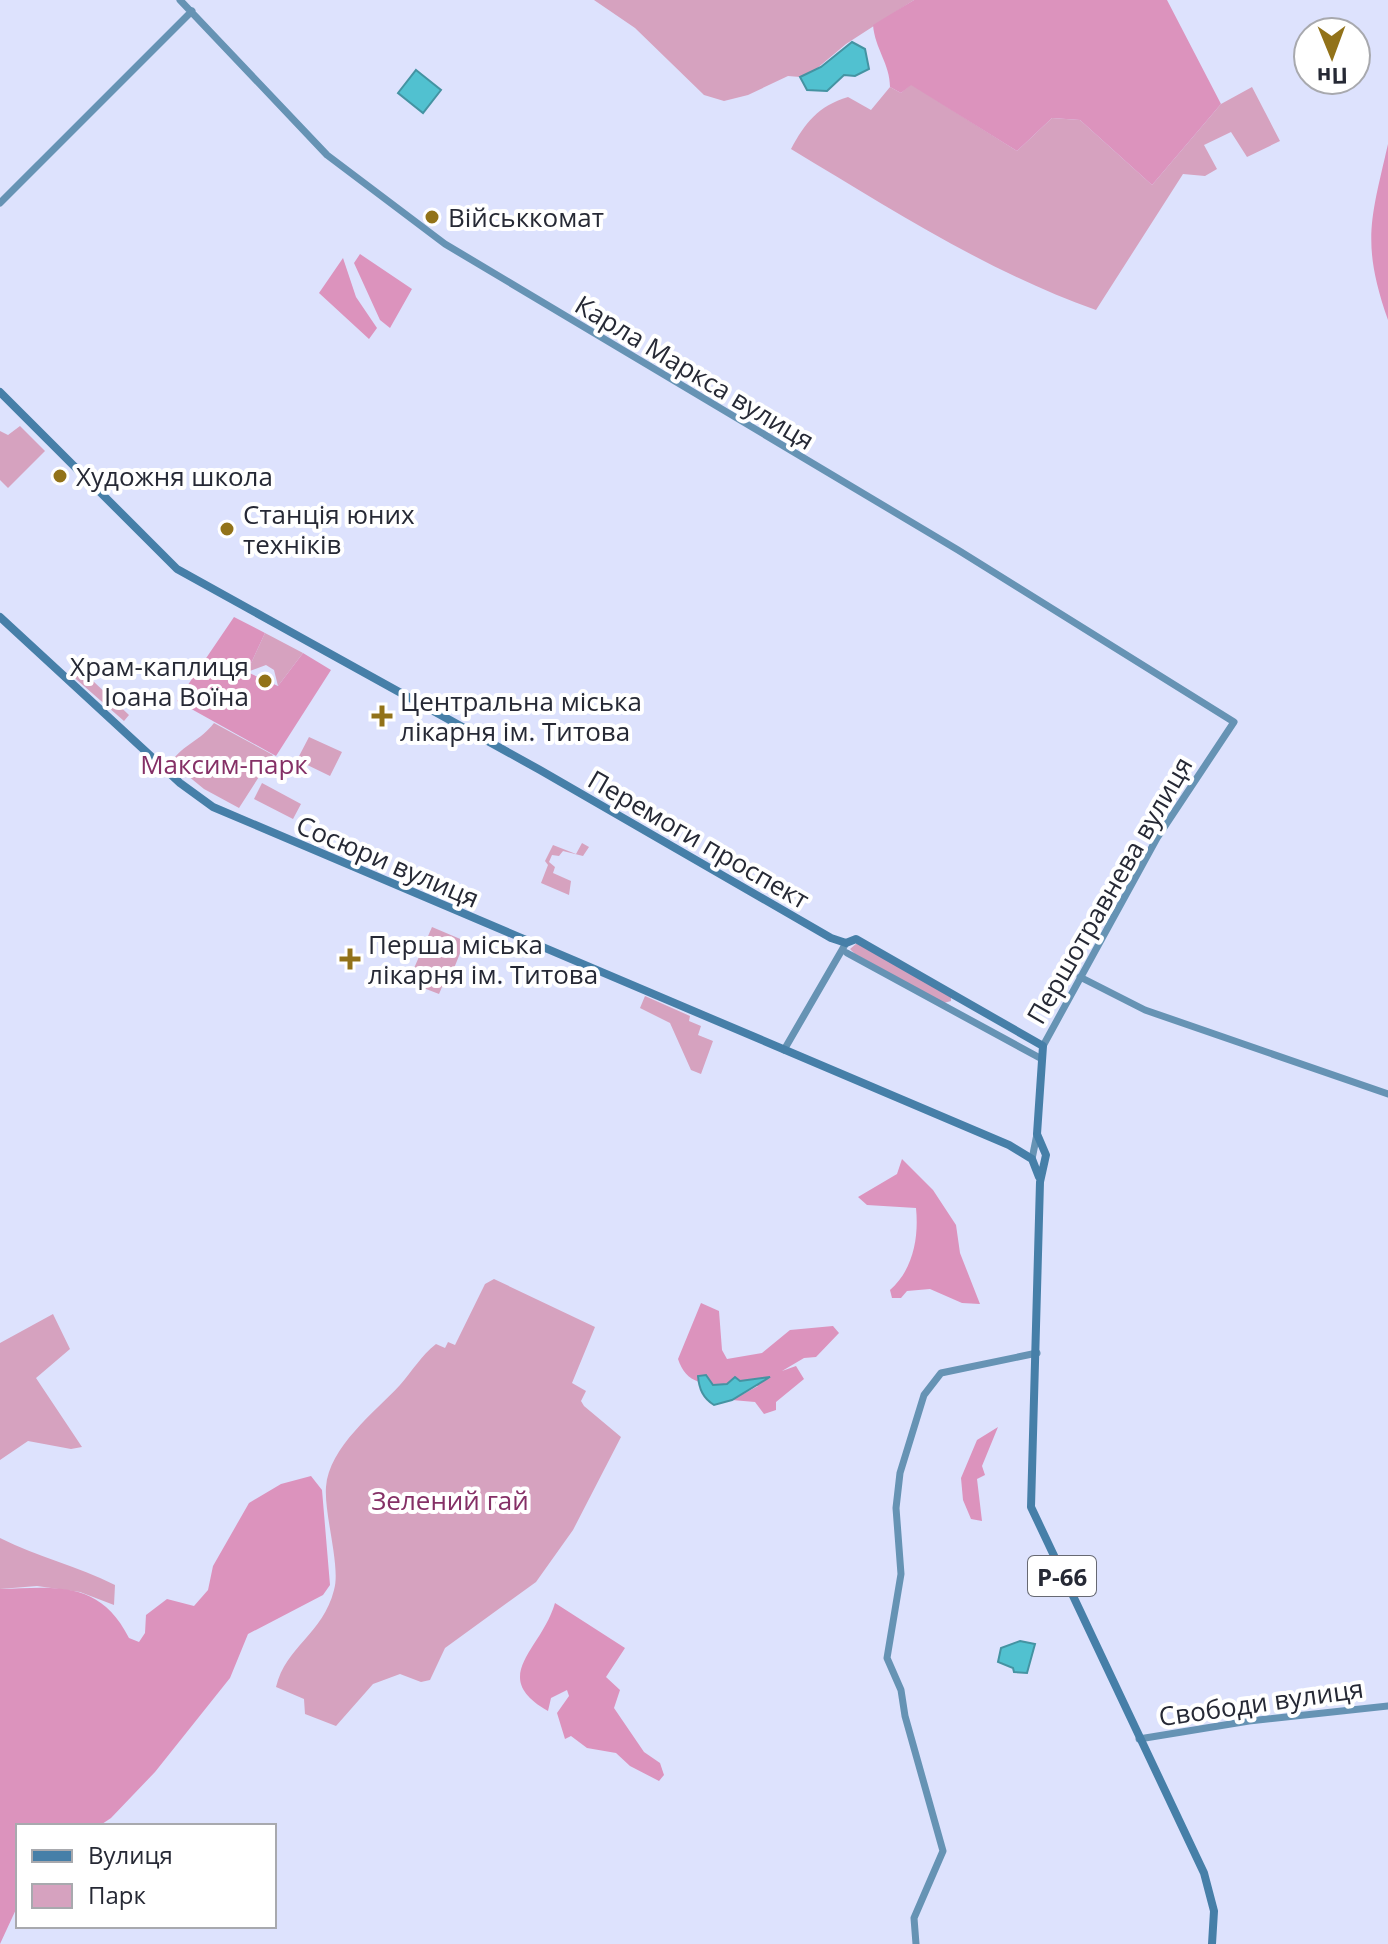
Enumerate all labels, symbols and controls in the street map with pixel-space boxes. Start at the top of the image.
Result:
north arrow [1292,16,1372,96]
text: Пн [1317,62,1348,92]
place label: Військкомат [448,199,604,235]
marker: Військкомат [423,208,441,226]
street label: Карла Маркса вулиця [569,286,821,458]
place label: Художня школа [76,458,273,494]
marker: Художня школа [51,467,69,485]
place label: Станція юних техніків [243,496,415,562]
marker: Станція юних техніків [218,520,236,538]
place label: Храм-каплиця Іоана Воїна [70,648,249,714]
marker: Храм-каплиця Іоана Воїна [256,672,274,690]
place label: Центральна міська лікарня ім. Титова [400,683,642,749]
marker: Центральна міська лікарня ім. Титова [371,705,393,727]
park label: Максим-парк [140,746,308,782]
street label: Першотравнева вулиця [1018,750,1200,1030]
street label: Перемоги проспект [582,761,816,917]
street label: Сосюри вулиця [291,806,485,916]
place label: Перша міська лікарня ім. Титова [368,926,598,992]
marker: Перша міська лікарня ім. Титова [339,948,361,970]
park label: Зелений гай [371,1482,529,1518]
road number: Р-66 [1028,1556,1096,1596]
street label: Свободи вулиця [1156,1670,1366,1734]
legend [16,1824,276,1928]
text: Вулиця [88,1838,173,1871]
text: Парк [88,1878,146,1911]

